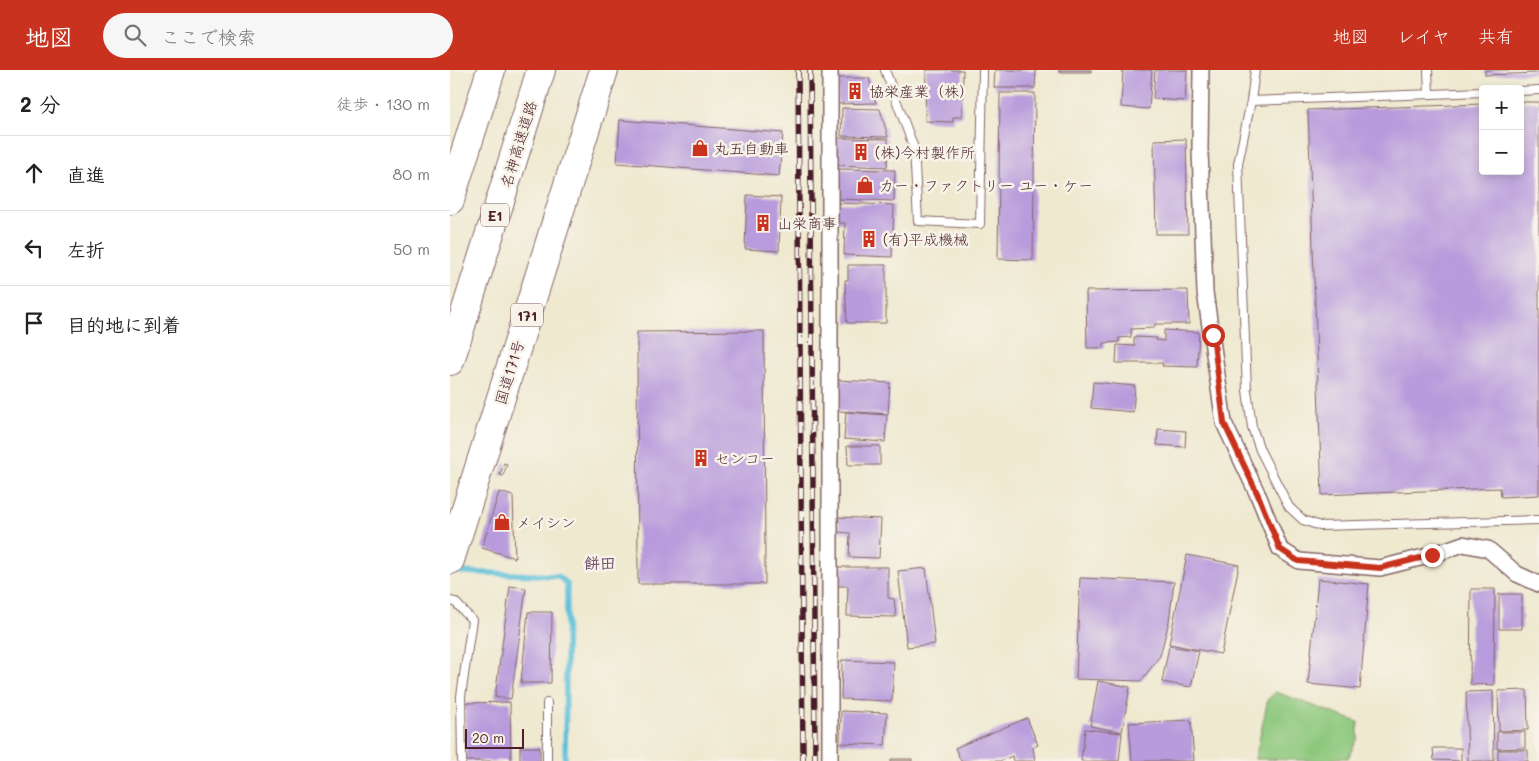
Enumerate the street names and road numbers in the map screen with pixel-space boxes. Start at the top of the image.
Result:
street label: 名神高速道路 [495,98,541,190]
road number: E1 [481,204,509,226]
road number: 171 [511,304,543,326]
street label: 国道171号 [490,337,528,407]

